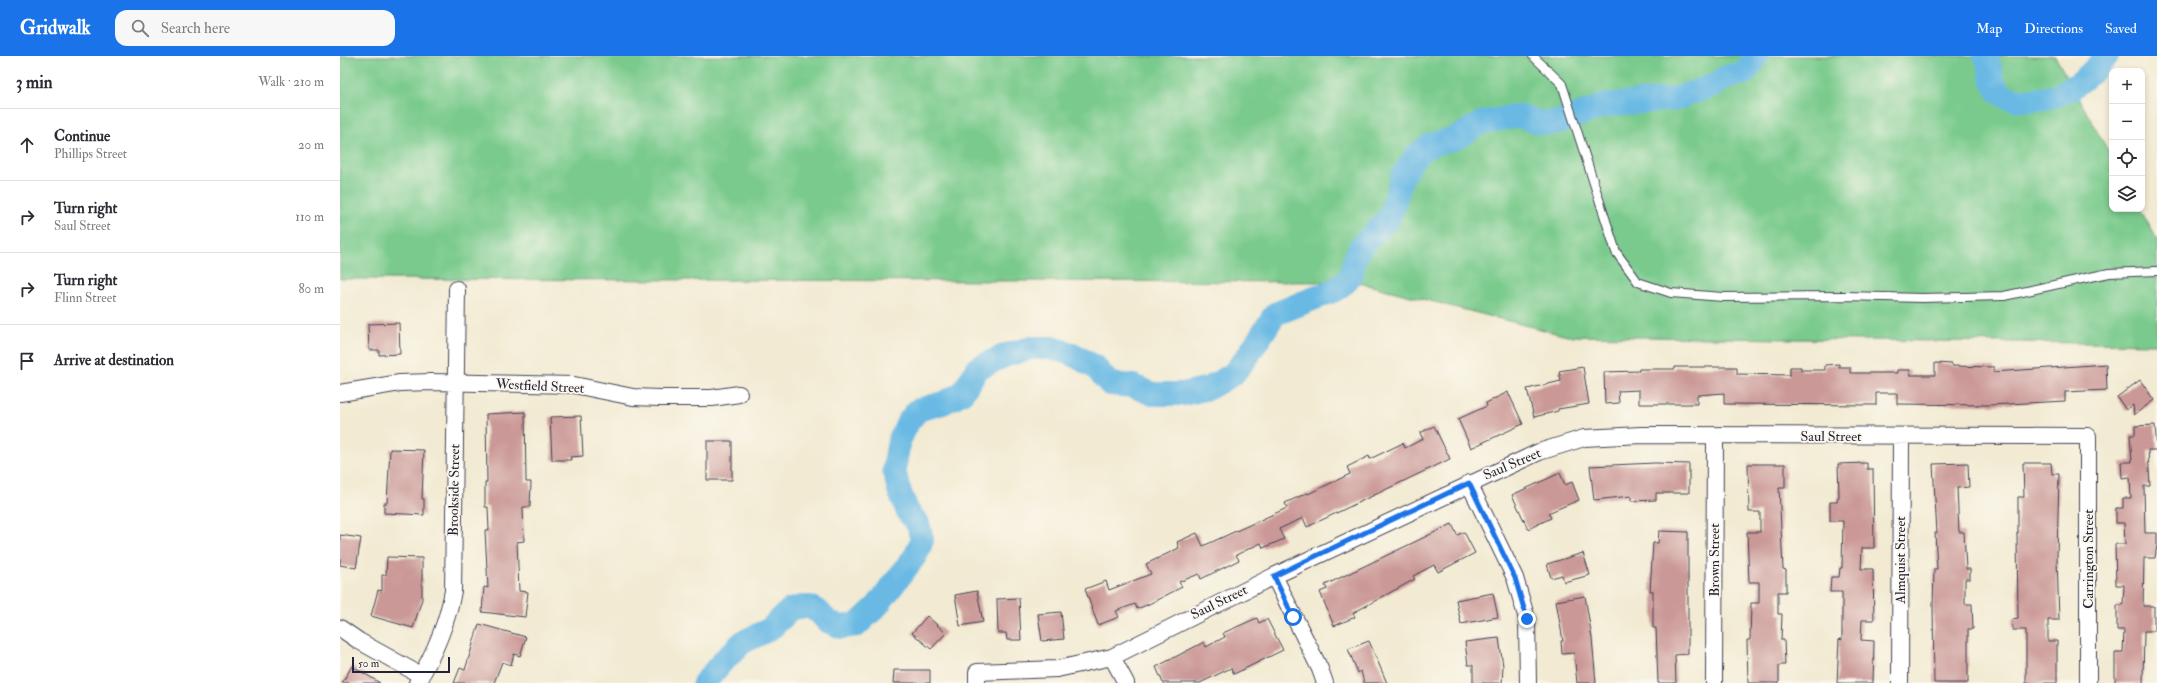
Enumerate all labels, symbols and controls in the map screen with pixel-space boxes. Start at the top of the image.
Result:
search box [115,10,395,46]
text: Gridwalk [20,16,91,40]
icon: search [129,17,151,39]
text: Search here [161,19,230,38]
text: Map [1976,20,2002,37]
text: Directions [2024,20,2083,37]
text: Saved [2105,20,2137,37]
map controls [2109,68,2145,212]
button: + [2109,68,2145,104]
text: 3 min [16,72,53,93]
text: Walk · 210 m [258,74,324,90]
button: − [2109,104,2145,140]
text: Continue [54,127,110,146]
icon: ahead [16,134,38,156]
text: 20 m [298,137,324,153]
button: locate [2109,140,2145,176]
text: Phillips Street [54,146,127,162]
button: layers [2109,176,2145,212]
text: Turn right [54,199,117,218]
icon: right [16,206,38,228]
text: 110 m [295,209,324,225]
text: Saul Street [54,218,111,234]
text: Turn right [54,271,117,290]
icon: right [16,278,38,300]
text: 80 m [298,281,324,297]
text: Flinn Street [54,290,116,306]
icon: arrive [16,350,38,372]
text: Arrive at destination [54,351,174,370]
street label: Westfield Street [494,375,585,397]
street label: Saul Street [1800,428,1862,445]
street label: Brookside Street [445,443,463,536]
street label: Saul Street [1481,444,1544,484]
street label: Carrington Street [2080,509,2097,609]
street label: Almquist Street [1892,516,1909,605]
street label: Brown Street [1706,523,1723,597]
street label: Saul Street [1188,581,1251,623]
route start [1284,608,1302,626]
route end [1518,610,1536,628]
scale bar [352,655,450,674]
text: 50 m [358,657,379,670]

